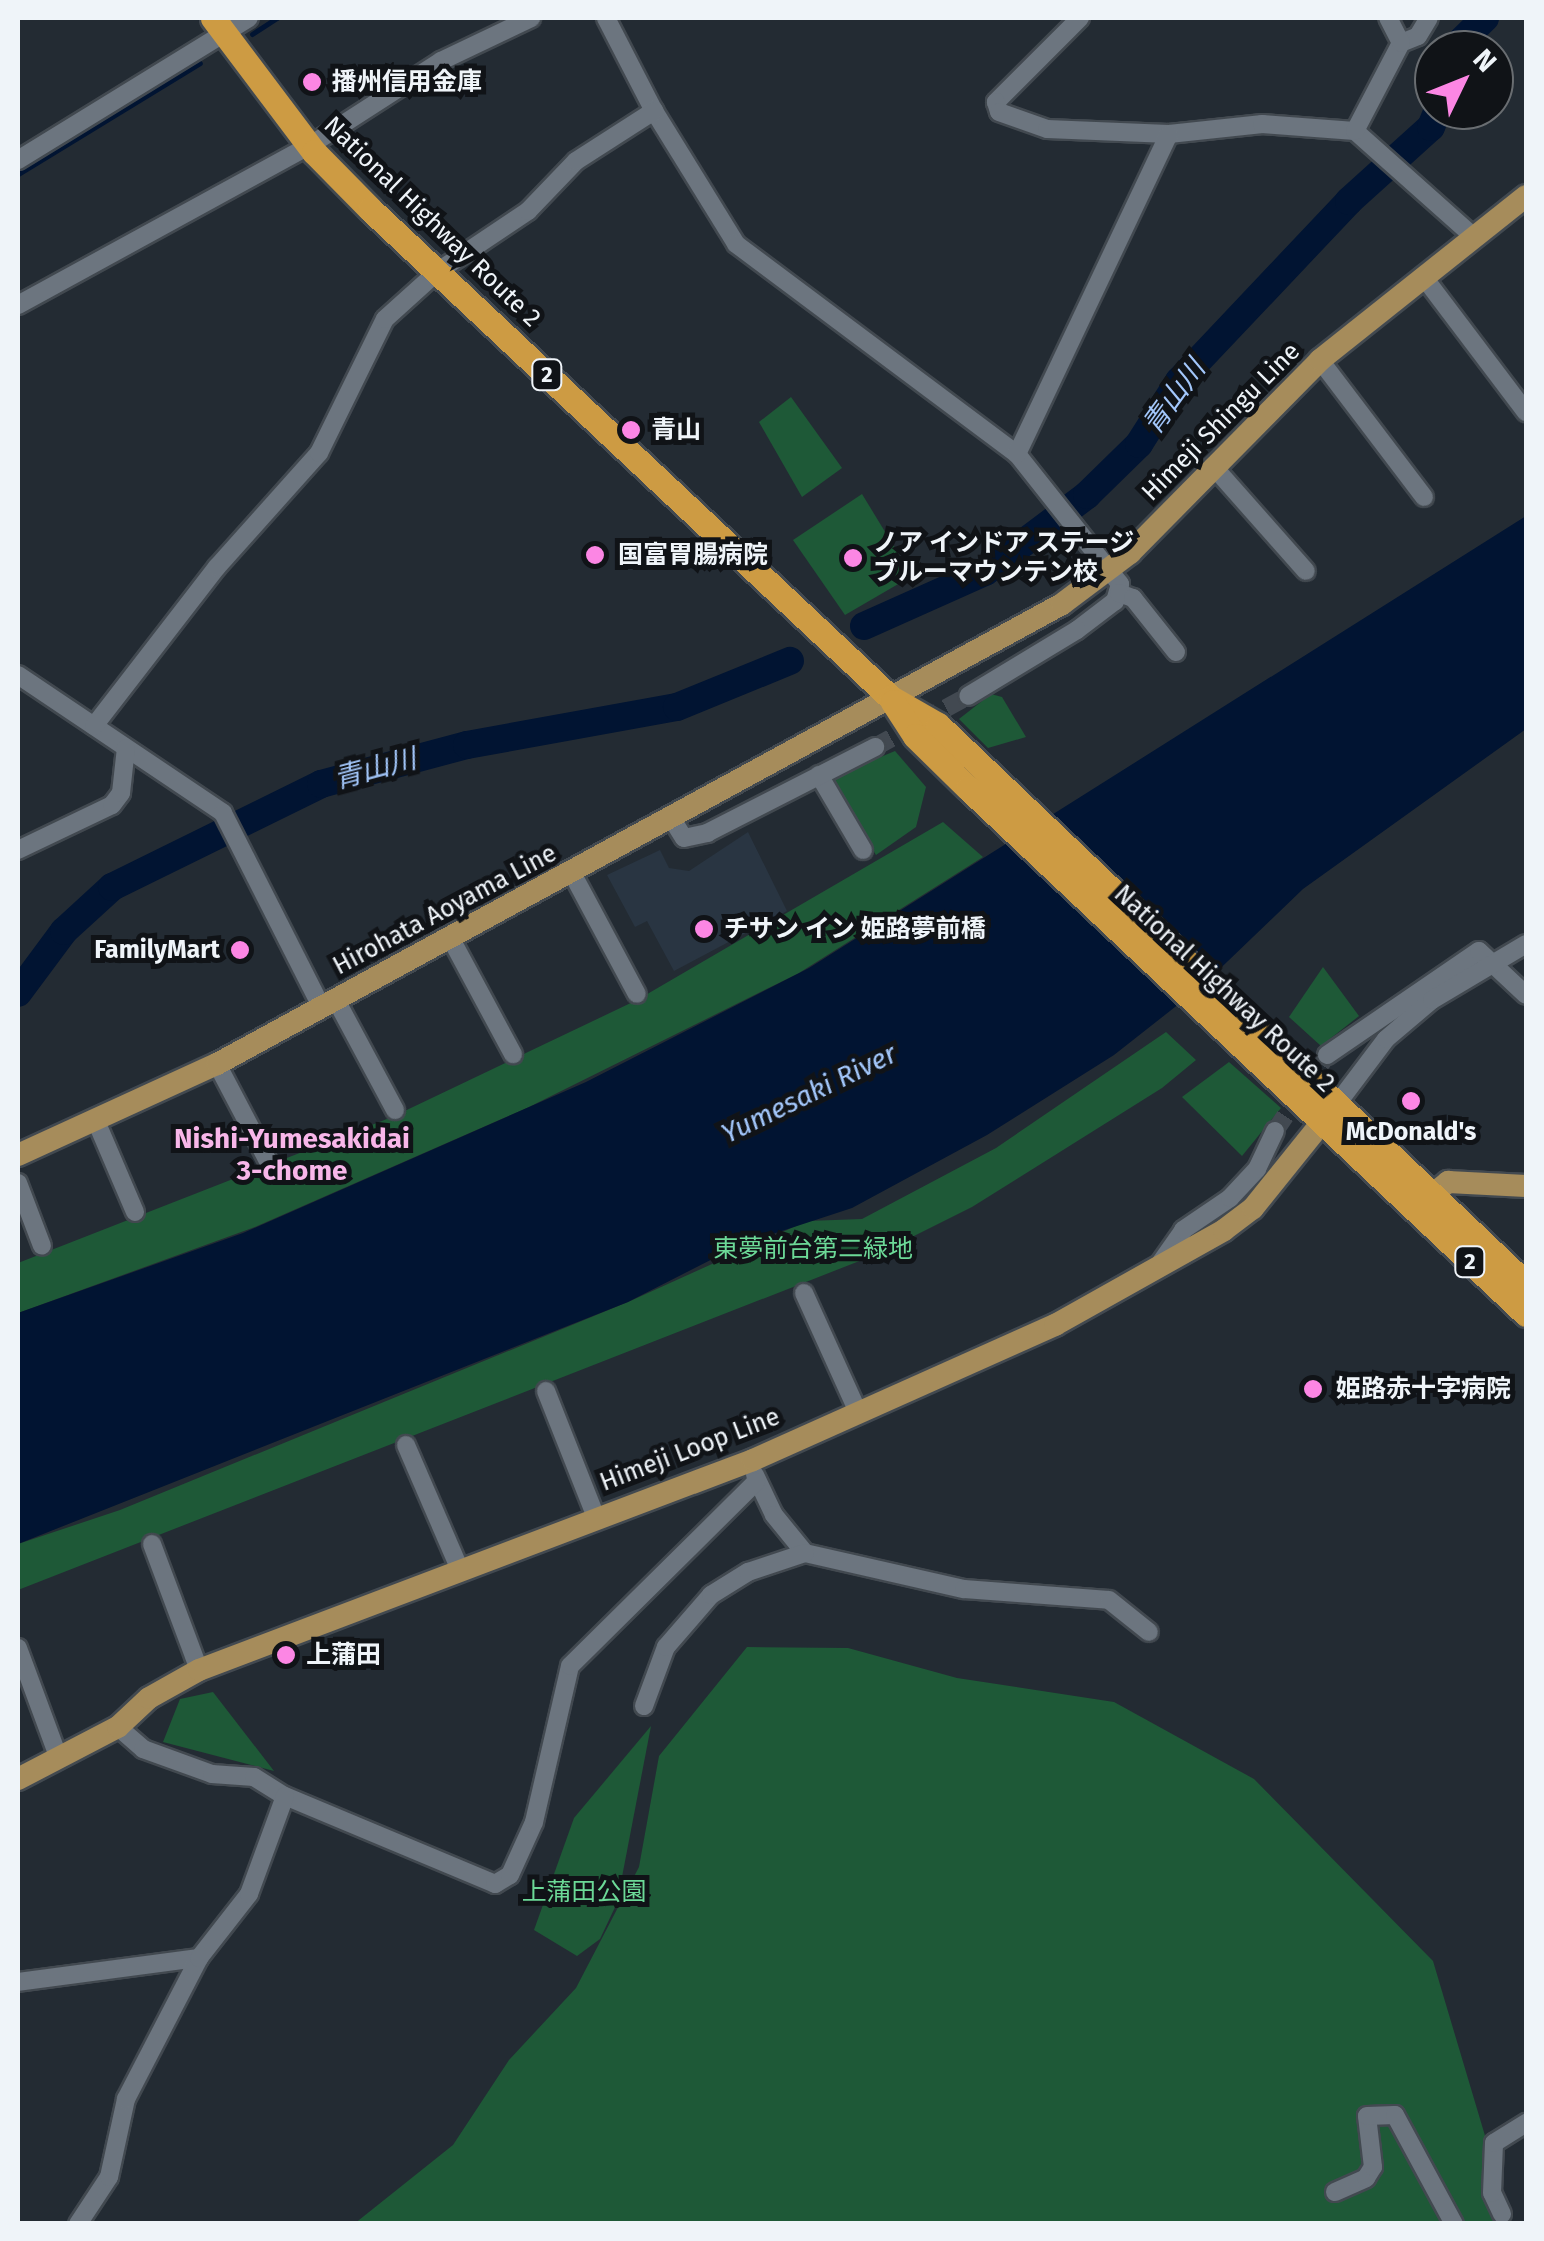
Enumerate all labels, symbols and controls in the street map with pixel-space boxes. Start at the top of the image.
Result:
north arrow [1414,30,1514,130]
text: N [1466,43,1503,79]
place label: 播州信用金庫 [332,67,482,97]
marker: 播州信用金庫 [301,71,323,93]
street label: National Highway Route 2 [317,111,547,333]
street label: Himeji Shingu Line [1136,337,1306,507]
water label: 青山川 [1136,353,1212,441]
road number: 2 [530,358,564,392]
place label: 青山 [651,415,701,445]
marker: 青山 [620,419,642,441]
place label: ノア インドア ステージ ブルーマウンテン校 [873,529,1135,588]
place label: 国富胃腸病院 [618,540,768,570]
marker: 国富胃腸病院 [582,542,608,568]
marker: ノア インドア ステージ ブルーマウンテン校 [842,547,864,569]
water label: 青山川 [330,742,420,796]
street label: Hirohata Aoyama Line [328,838,562,982]
street label: National Highway Route 2 [1108,879,1340,1099]
place label: チサン イン 姫路夢前橋 [724,914,986,944]
marker: チサン イン 姫路夢前橋 [693,918,715,940]
place label: FamilyMart [94,935,220,965]
marker: FamilyMart [229,939,251,961]
water label: Yumesaki River [716,1037,902,1151]
marker: McDonald's [1400,1090,1422,1112]
place label: McDonald's [1346,1117,1476,1147]
district label: Nishi-Yumesakidai 3-chome [174,1122,410,1188]
park label: 東夢前台第二緑地 [713,1234,913,1264]
road number: 2 [1452,1245,1488,1279]
place label: 姫路赤十字病院 [1336,1374,1511,1404]
marker: 姫路赤十字病院 [1300,1376,1326,1402]
street label: Himeji Loop Line [596,1402,784,1498]
place label: 上蒲田 [306,1640,381,1670]
marker: 上蒲田 [275,1644,297,1666]
park label: 上蒲田公園 [522,1877,646,1907]

